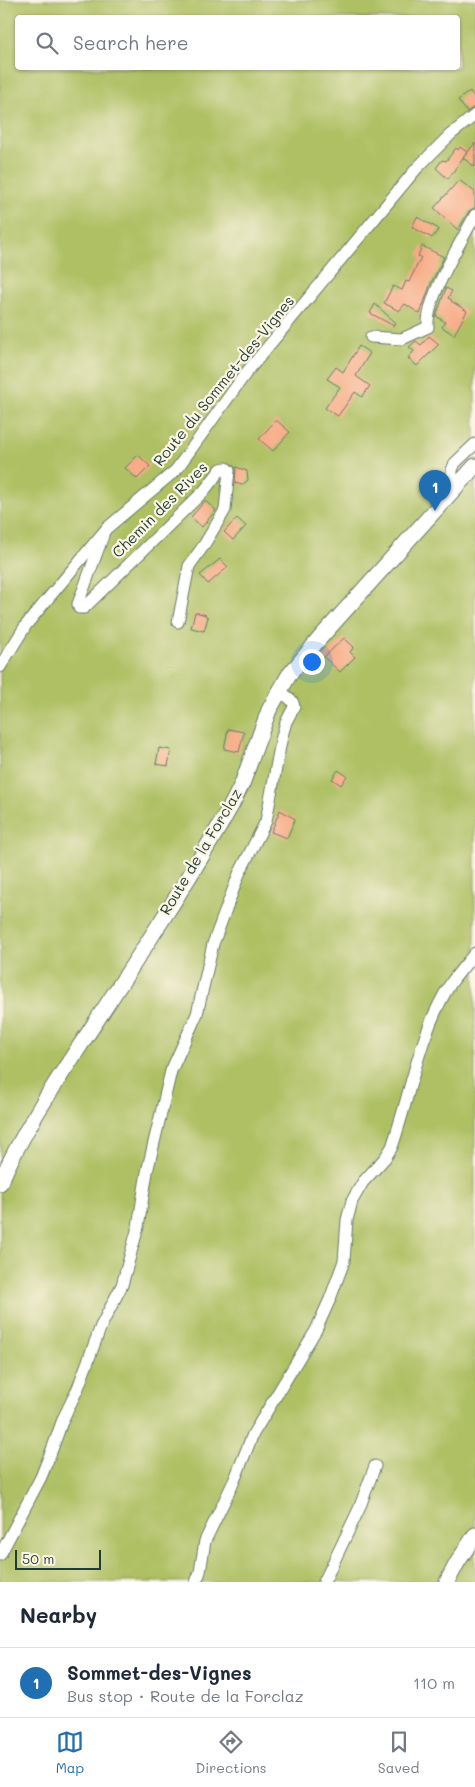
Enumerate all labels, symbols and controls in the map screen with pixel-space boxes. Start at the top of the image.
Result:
search box [15,15,460,70]
icon: search [33,29,61,57]
text: Search here [73,30,189,55]
street label: Route du Sommet-des-Vignes [148,291,298,470]
street label: Chemin des Rives [107,457,212,562]
pin: 1 [419,470,451,511]
your location [299,649,325,675]
street label: Route de la Forclaz [154,785,246,918]
scale bar [15,1547,101,1570]
text: 50 m [22,1549,54,1568]
text: Nearby [20,1601,97,1628]
text: Sommet-des-Vignes [67,1660,251,1685]
text: 1 [32,1672,40,1693]
text: 110 m [413,1672,455,1693]
text: Bus stop · Route de la Forclaz [67,1685,304,1706]
tab: Map [56,1728,84,1777]
tab: Directions [195,1728,267,1777]
tab: Saved [378,1728,419,1777]

